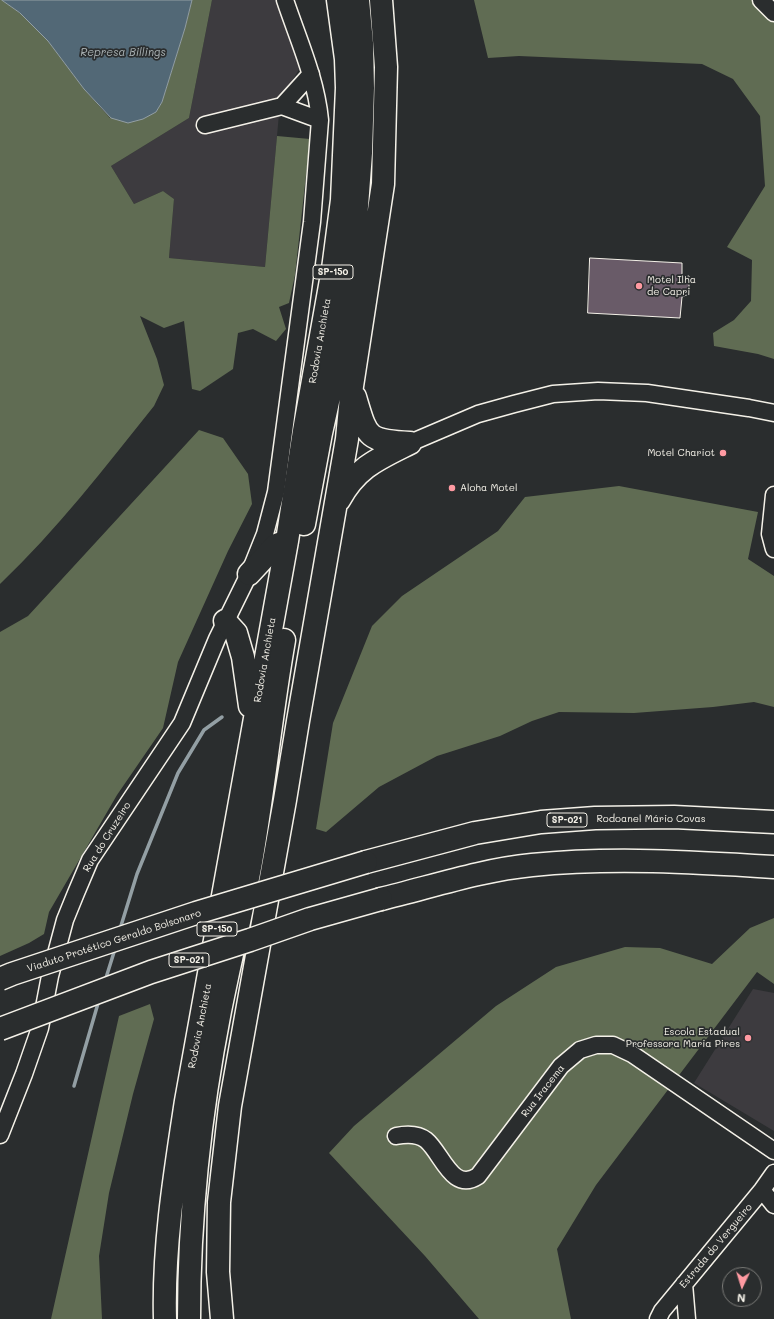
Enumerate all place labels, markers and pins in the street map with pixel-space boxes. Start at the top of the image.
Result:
place label: Motel Ilha de Capri [647,274,696,298]
marker: Motel Ilha de Capri [634,281,644,291]
place label: Motel Chariot [647,447,715,459]
marker: Motel Chariot [718,448,728,458]
place label: Aloha Motel [460,482,517,494]
marker: Aloha Motel [447,483,457,493]
place label: Escola Estadual Professora Maria Pires [626,1026,740,1050]
marker: Escola Estadual Professora Maria Pires [743,1033,753,1043]

